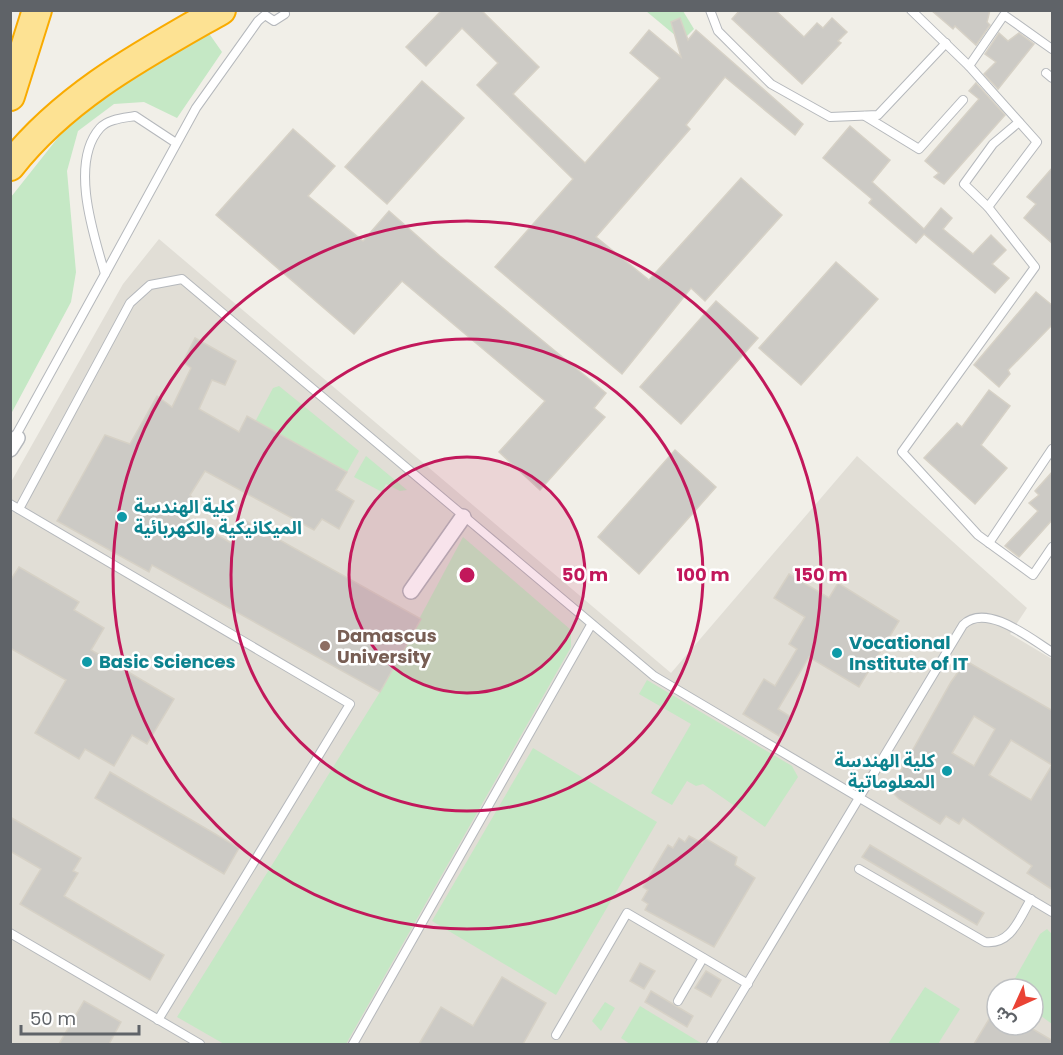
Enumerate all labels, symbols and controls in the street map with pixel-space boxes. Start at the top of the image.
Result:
place label: كلية الهندسة الميكانيكية والكهربائية [134,494,302,540]
marker: كلية الهندسة الميكانيكية والكهربائية [115,510,129,524]
text: 50 m [562,562,608,587]
text: 100 m [676,562,730,587]
text: 150 m [794,562,848,587]
centre of rings [457,565,477,585]
place label: Damascus University [337,623,437,669]
place label: Vocational Institute of IT [849,630,969,676]
marker: Damascus University [318,639,332,653]
marker: Vocational Institute of IT [830,646,844,660]
place label: Basic Sciences [99,649,236,674]
marker: Basic Sciences [80,655,94,669]
place label: كلية الهندسة المعلوماتية [835,748,936,794]
marker: كلية الهندسة المعلوماتية [940,764,954,778]
north arrow [985,977,1045,1037]
scale bar [21,998,140,1036]
text: ش [989,1001,1021,1033]
text: 50 m [30,1006,76,1031]

